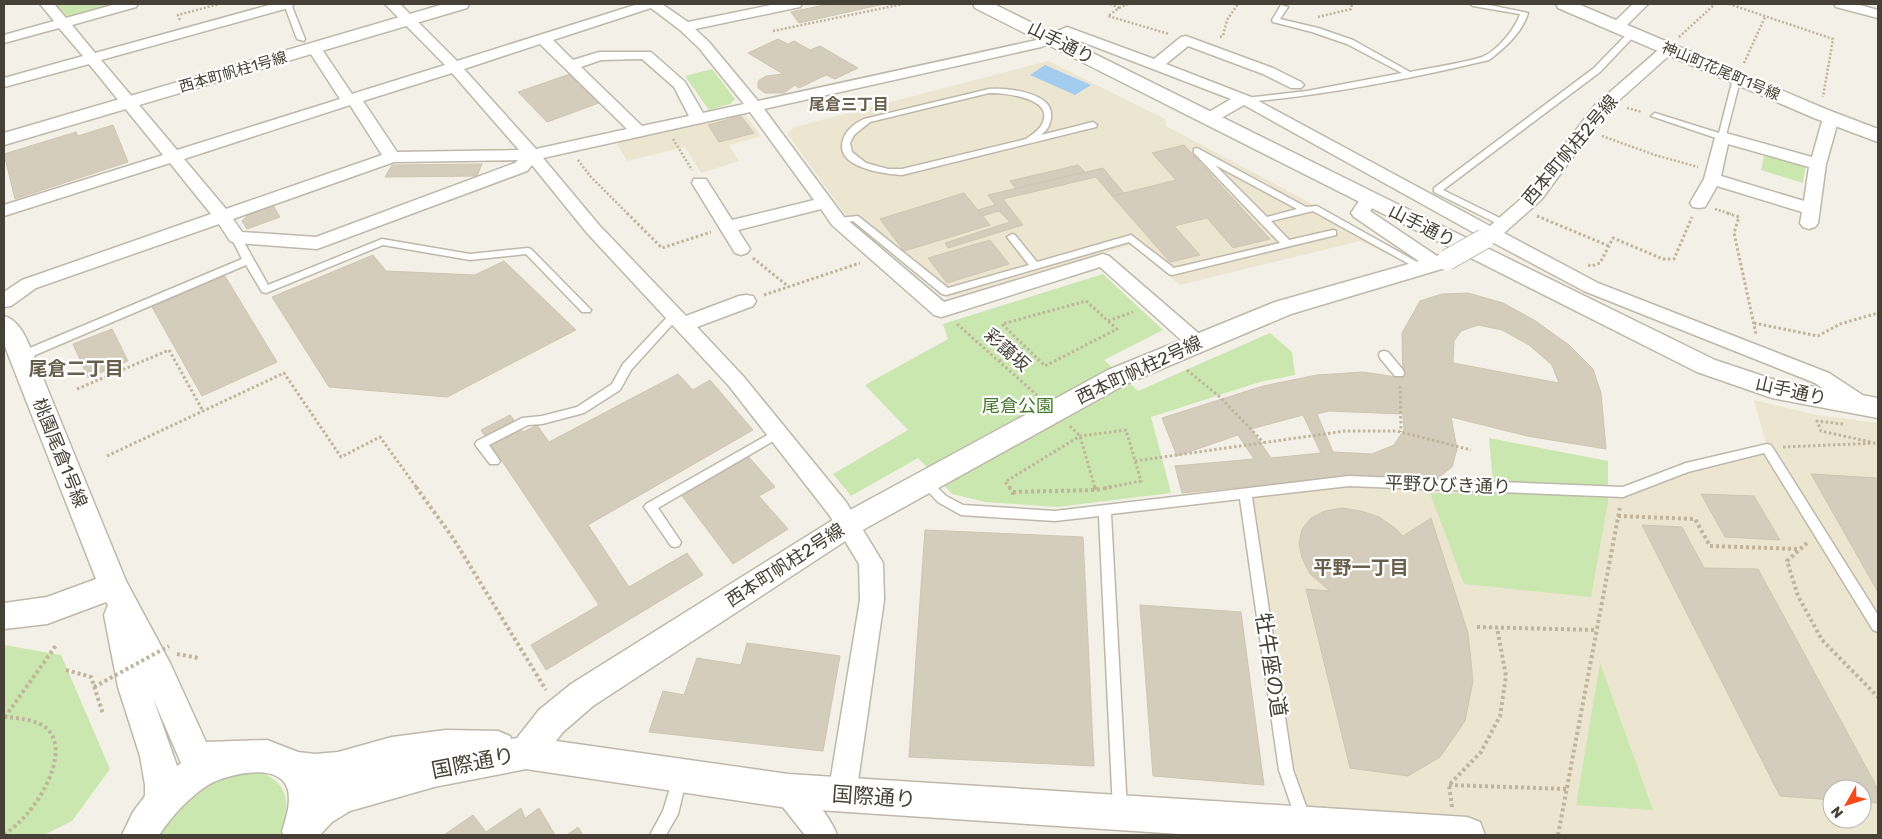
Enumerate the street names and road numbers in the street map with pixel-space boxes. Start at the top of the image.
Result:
street label: 山手通り [1024,17,1098,69]
street label: 神山町花尾町1号線 [1659,38,1783,104]
street label: 西本町帆柱1号線 [177,48,289,96]
street label: 西本町帆柱2号線 [1518,91,1622,209]
street label: 山手通り [1385,200,1459,252]
street label: 彩藹坂 [980,324,1034,376]
street label: 西本町帆柱2号線 [1072,331,1206,409]
street label: 山手通り [1753,372,1829,410]
street label: 桃園尾倉1号線 [28,395,92,511]
street label: 平野ひびき通り [1385,472,1511,498]
street label: 西本町帆柱2号線 [722,519,848,611]
street label: 牡牛座の道 [1251,611,1292,719]
street label: 国際通り [429,742,517,783]
street label: 国際通り [831,781,917,812]

